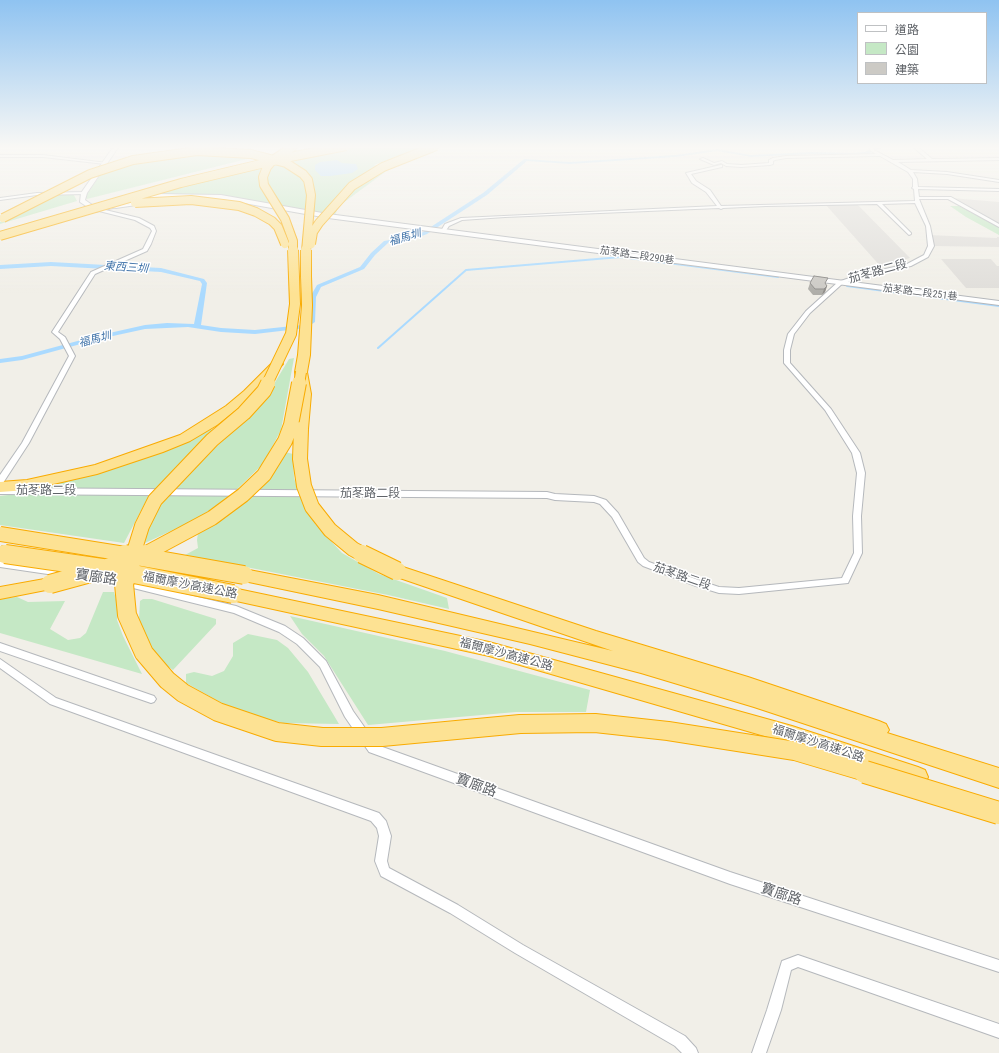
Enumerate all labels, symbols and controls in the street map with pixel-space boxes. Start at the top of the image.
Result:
legend [857,12,987,84]
text: 道路 [895,23,919,37]
text: 公園 [895,43,919,57]
text: 建築 [895,63,919,77]
water label: 福馬圳 [387,227,423,249]
street label: 茄苳路二段290巷 [599,245,675,267]
street label: 茄苳路二段 [847,257,909,287]
water label: 東西三圳 [104,260,148,276]
street label: 茄苳路二段251巷 [882,282,958,304]
water label: 福馬圳 [77,330,113,350]
street label: 茄苳路二段 [16,484,76,498]
street label: 茄苳路二段 [340,487,400,501]
street label: 茄苳路二段 [651,560,713,594]
street label: 寶廍路 [74,567,118,589]
street label: 福爾摩沙高速公路 [142,570,238,602]
street label: 福爾摩沙高速公路 [458,636,554,674]
street label: 福爾摩沙高速公路 [770,722,866,766]
street label: 寶廍路 [453,771,499,801]
street label: 寶廍路 [758,881,804,909]

